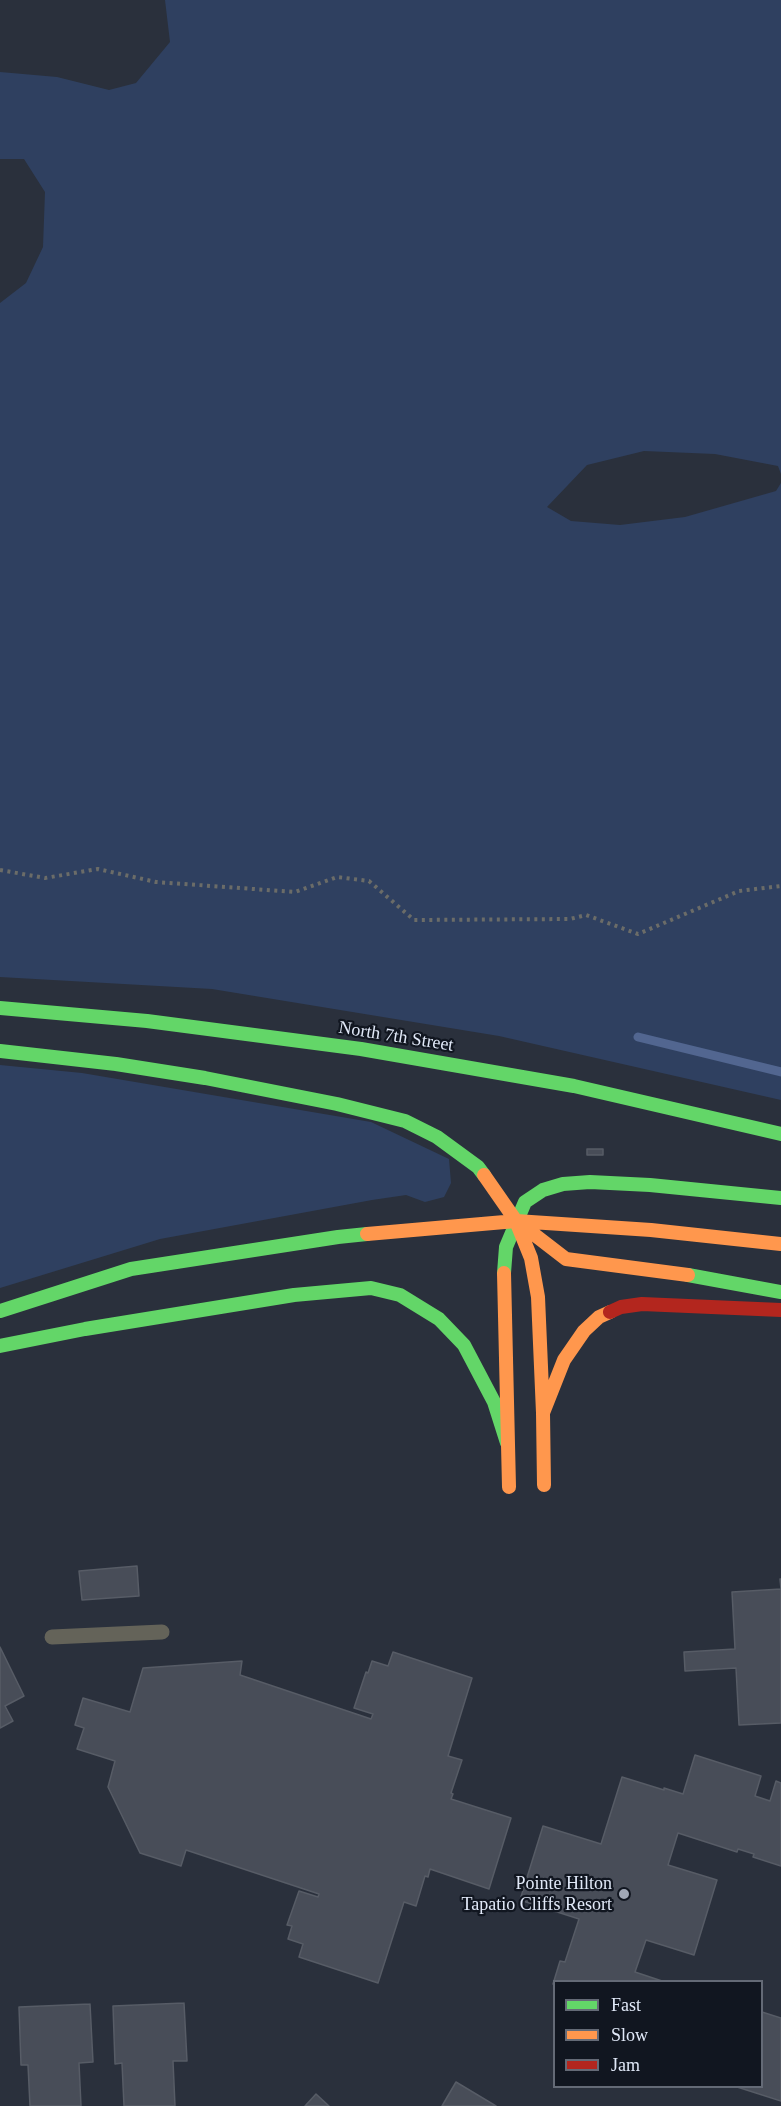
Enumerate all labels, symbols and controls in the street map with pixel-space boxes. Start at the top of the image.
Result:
street label: North 7th Street [337,1017,455,1057]
place label: Pointe Hilton Tapatio Cliffs Resort [462,1873,612,1916]
marker: Pointe Hilton Tapatio Cliffs Resort [617,1887,631,1901]
legend [553,1980,763,2088]
text: Fast [611,1995,641,2015]
text: Slow [611,2025,648,2045]
text: Jam [611,2055,640,2075]

